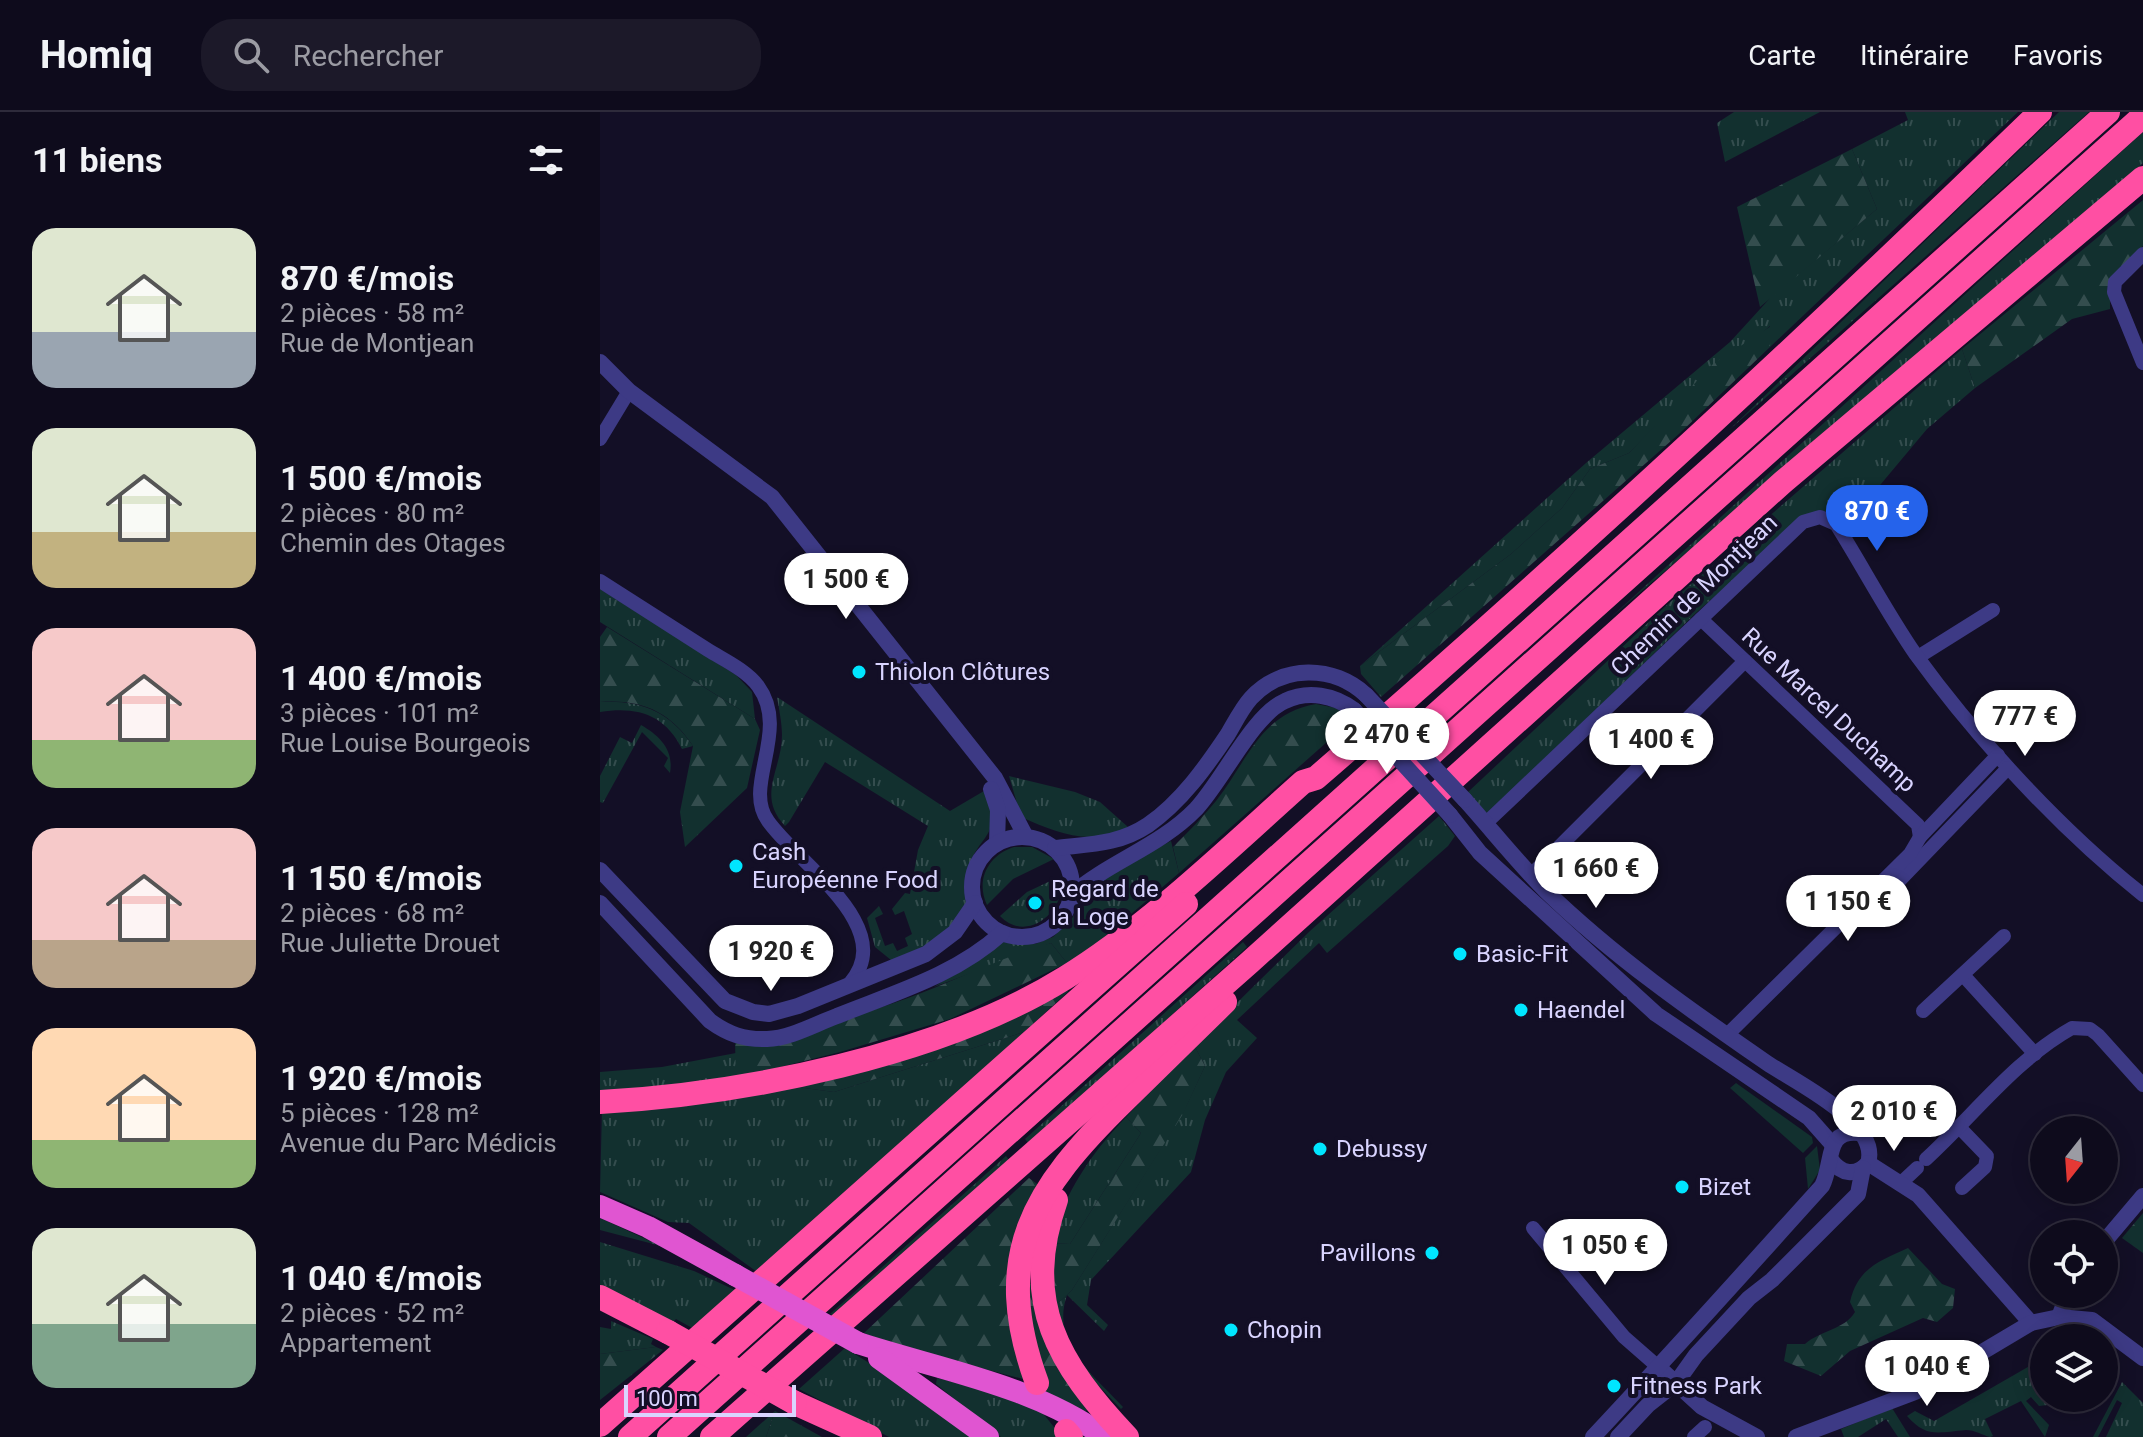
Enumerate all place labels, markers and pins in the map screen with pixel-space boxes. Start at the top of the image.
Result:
pin: 870 € [1821,485,1933,553]
pin: 1 500 € [772,553,920,621]
place label: Thiolon Clôtures [875,658,1050,686]
marker: Thiolon Clôtures [850,663,868,681]
pin: 777 € [1969,690,2081,758]
pin: 2 470 € [1313,708,1461,776]
pin: 1 400 € [1577,713,1725,781]
place label: Cash Européenne Food [752,838,938,894]
pin: 1 660 € [1522,842,1670,910]
marker: Cash Européenne Food [727,857,745,875]
place label: Regard de la Loge [1051,875,1159,931]
pin: 1 150 € [1774,875,1922,943]
marker: Regard de la Loge [1026,894,1044,912]
pin: 1 920 € [697,925,845,993]
place label: Basic-Fit [1476,940,1569,968]
marker: Basic-Fit [1451,945,1469,963]
place label: Haendel [1537,996,1625,1024]
marker: Haendel [1512,1001,1530,1019]
pin: 2 010 € [1820,1085,1968,1153]
place label: Debussy [1336,1135,1428,1163]
marker: Debussy [1311,1140,1329,1158]
place label: Bizet [1698,1173,1751,1201]
marker: Bizet [1673,1178,1691,1196]
pin: 1 050 € [1531,1219,1679,1287]
place label: Pavillons [1320,1239,1416,1267]
marker: Pavillons [1423,1244,1441,1262]
place label: Chopin [1247,1316,1322,1344]
marker: Chopin [1222,1321,1240,1339]
pin: 1 040 € [1853,1340,2001,1408]
place label: Fitness Park [1630,1372,1763,1400]
marker: Fitness Park [1605,1377,1623,1395]

